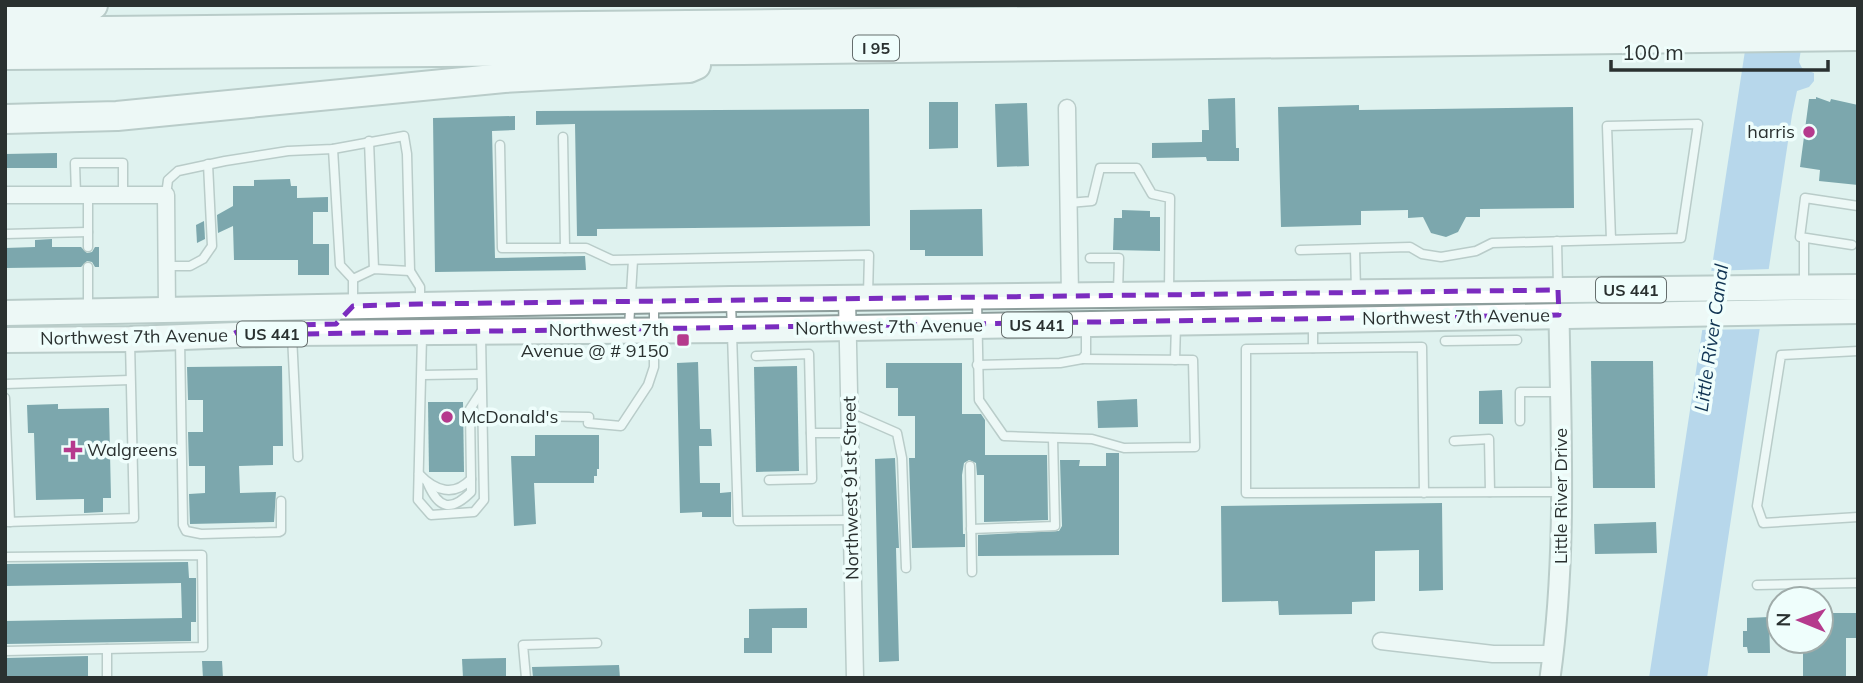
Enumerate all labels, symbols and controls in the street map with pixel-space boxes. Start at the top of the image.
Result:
scale bar [1611,28,1828,72]
road number: I 95 [853,36,899,60]
text: 100 m [1622,39,1684,65]
place label: harris [1747,120,1795,143]
marker: harris [1801,124,1817,140]
water label: Little River Canal [1689,262,1733,413]
road number: US 441 [1596,278,1666,302]
street label: Northwest 7th Avenue [1362,303,1550,330]
road number: US 441 [1002,312,1072,338]
street label: Northwest 7th Avenue [795,313,983,340]
place label: Northwest 7th Avenue @ # 9150 [521,318,669,362]
road number: US 441 [237,322,307,346]
street label: Northwest 7th Avenue [40,323,228,350]
marker: Northwest 7th Avenue @ # 9150 [675,332,691,348]
street label: Northwest 91st Street [837,396,864,580]
place label: McDonald's [461,405,558,428]
marker: McDonald's [439,409,455,425]
street label: Little River Drive [1549,428,1572,564]
place label: Walgreens [87,438,177,461]
marker: Walgreens [65,442,81,458]
north arrow [1765,585,1835,655]
text: N [1771,612,1795,627]

